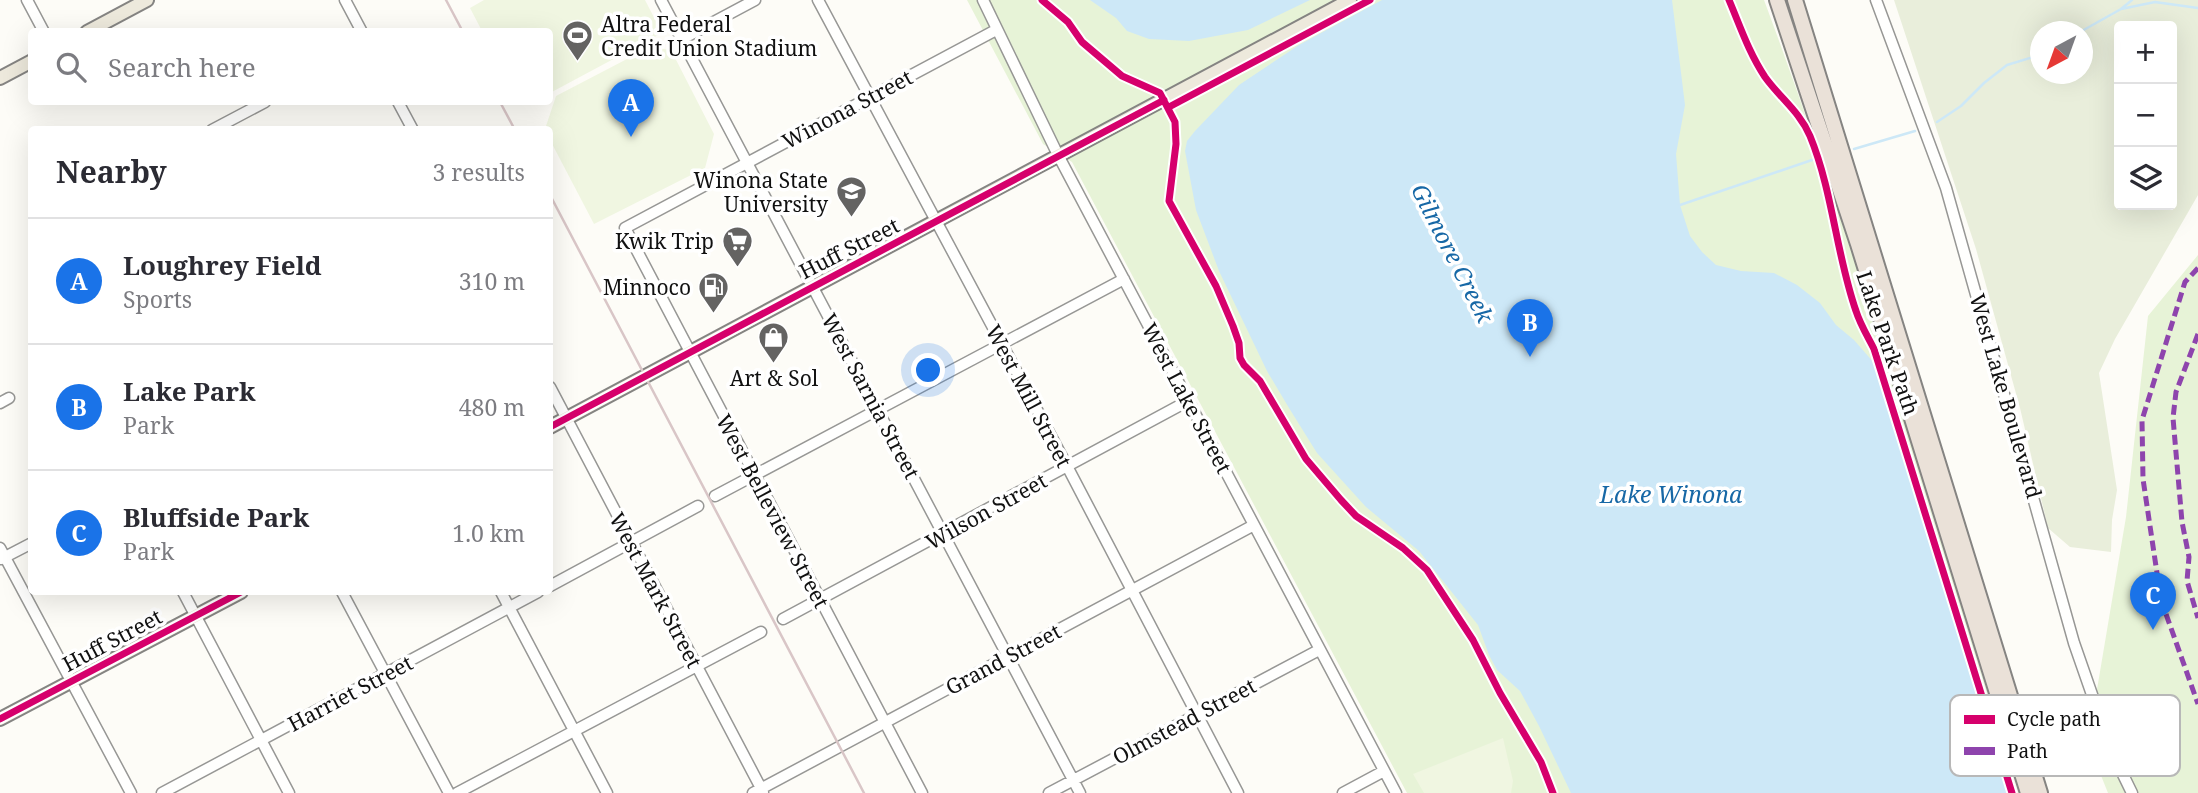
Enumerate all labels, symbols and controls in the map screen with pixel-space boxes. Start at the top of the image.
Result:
place label: Altra Federal Credit Union Stadium [601,10,818,62]
sports icon: Altra Federal Credit Union Stadium [561,19,595,63]
north arrow [2030,21,2093,84]
map controls [2114,21,2177,210]
button: + [2114,21,2177,84]
search box [28,28,553,105]
icon: search [52,48,90,86]
text: Search here [108,49,256,85]
street label: Winona Street [777,63,917,155]
pin: A [608,79,654,137]
button: − [2114,84,2177,147]
button: layers [2114,147,2177,210]
text: Nearby [56,151,167,192]
text: 3 results [432,156,525,188]
place label: Winona State University [694,166,828,218]
school or university icon: Winona State University [834,175,868,219]
water label: Gilmore Creek [1404,178,1502,329]
street label: Huff Street [794,211,904,285]
supermarket icon: Kwik Trip [720,224,754,268]
place label: Kwik Trip [615,227,714,255]
text: Loughrey Field [123,247,322,283]
text: A [70,265,88,297]
text: 310 m [459,265,525,297]
street label: Lake Park Path [1850,267,1926,419]
fuel station icon: Minnoco [697,270,731,314]
place label: Minnoco [603,273,691,301]
text: Sports [123,283,192,315]
street label: West Lake Boulevard [1963,291,2049,502]
pin: B [1507,299,1553,357]
street label: West Sarnia Street [816,308,926,484]
street label: West Lake Street [1136,318,1238,478]
street label: West Mill Street [980,320,1078,472]
shop icon: Art & Sol [757,321,791,365]
your location [911,353,945,387]
place label: Art & Sol [730,364,819,392]
text: Lake Park [123,373,256,409]
text: B [71,391,87,423]
text: 480 m [459,391,525,423]
text: Park [123,409,174,441]
street label: West Belleview Street [710,409,836,613]
street label: Wilson Street [920,466,1052,556]
water label: Lake Winona [1599,478,1743,510]
text: Bluffside Park [123,499,309,535]
street label: West Mark Street [603,507,709,673]
text: C [71,517,87,549]
text: 1.0 km [452,517,525,549]
text: Park [123,535,174,567]
pin: C [2130,572,2176,630]
street label: Huff Street [57,602,167,678]
street label: Grand Street [940,617,1066,701]
street label: Harriet Street [283,648,417,738]
street label: Olmstead Street [1107,671,1261,771]
legend [1950,695,2180,776]
text: Cycle path [2007,706,2101,732]
text: Path [2007,738,2048,764]

